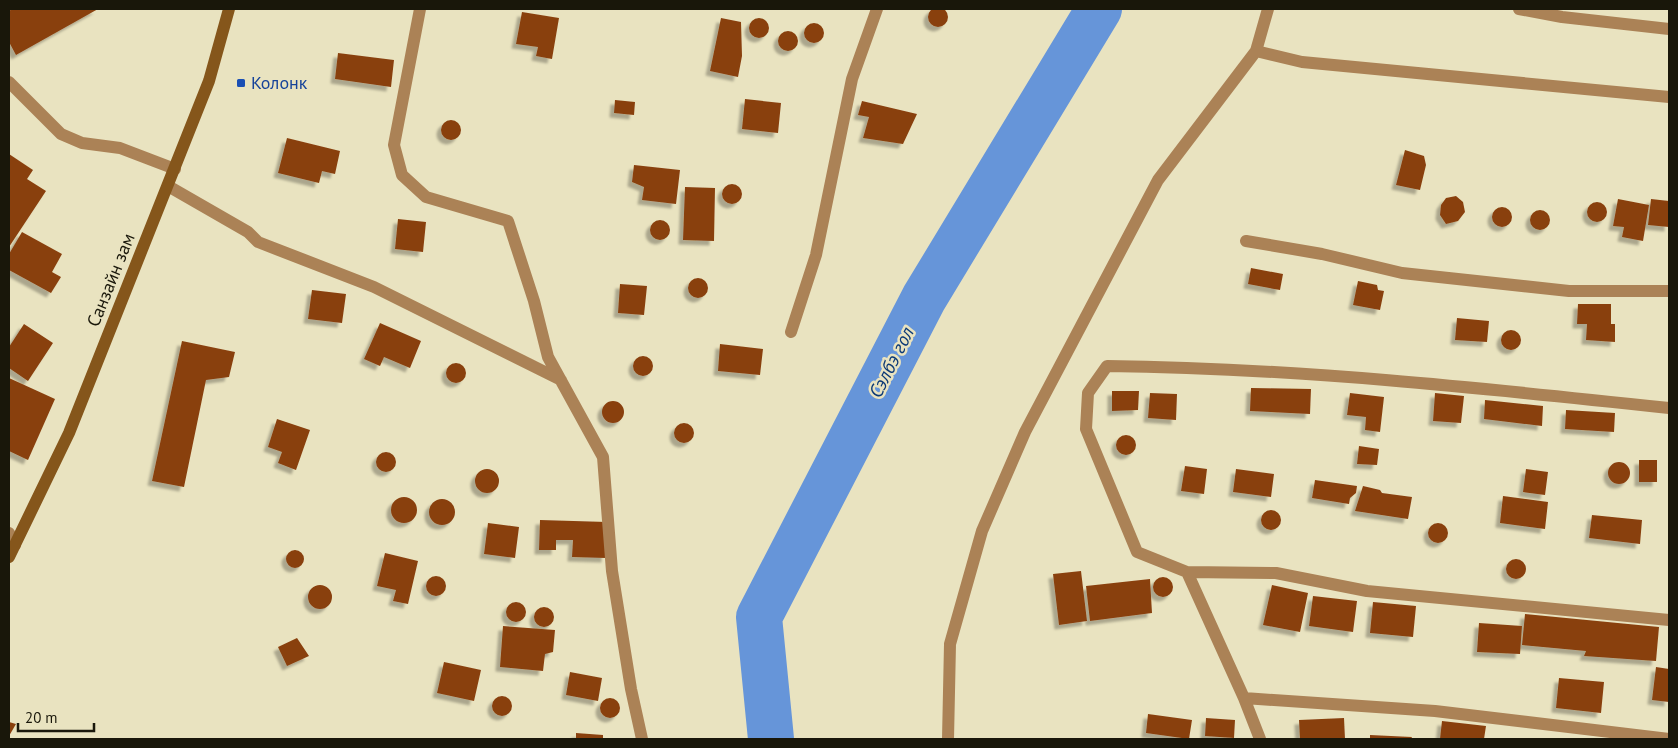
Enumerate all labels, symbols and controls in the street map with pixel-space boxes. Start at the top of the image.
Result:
place label: Колонк [251,71,308,94]
marker: Колонк [235,77,247,89]
street label: Санзайн зам [81,230,140,330]
water label: Сэлбэ гол [863,322,919,401]
scale bar [18,700,94,732]
text: 20 m [25,708,58,727]

